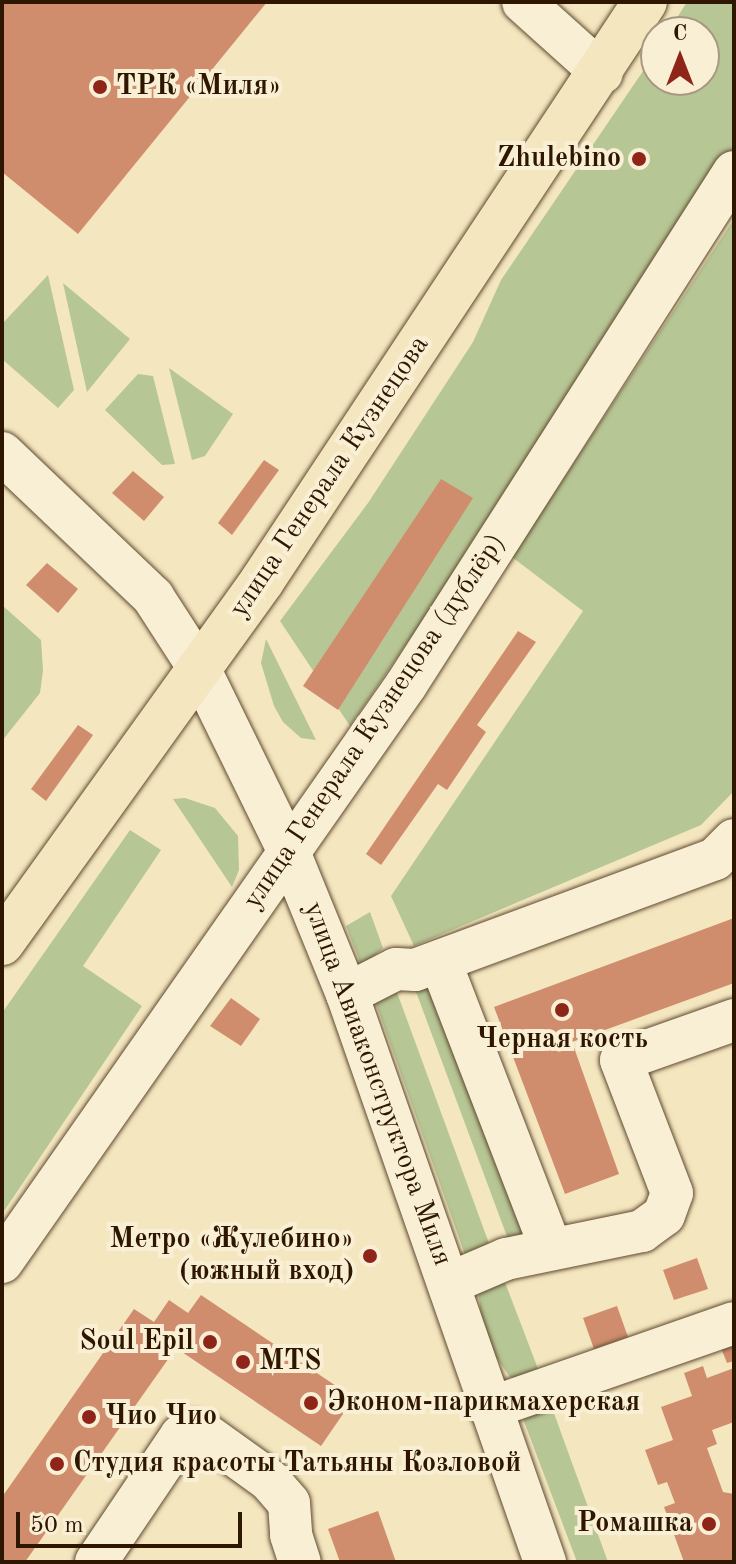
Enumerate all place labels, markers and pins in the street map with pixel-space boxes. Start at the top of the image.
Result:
place label: ТРК «Миля» [116,70,282,104]
marker: ТРК «Миля» [91,78,109,96]
place label: Zhulebino [497,142,621,176]
marker: Zhulebino [628,148,650,170]
marker: Черная кость [553,1001,571,1019]
place label: Черная кость [476,1023,648,1057]
place label: Метро «Жулебино» (южный вход) [110,1223,354,1289]
marker: Метро «Жулебино» (южный вход) [361,1247,379,1265]
place label: Soul Epil [79,1325,194,1359]
marker: Soul Epil [201,1333,219,1351]
place label: MTS [259,1345,321,1379]
marker: MTS [234,1353,252,1371]
place label: Эконом-парикмахерская [327,1386,640,1420]
marker: Эконом-парикмахерская [302,1394,320,1412]
place label: Чио Чио [105,1400,217,1434]
marker: Чио Чио [80,1408,98,1426]
place label: Студия красоты Татьяны Козловой [73,1447,521,1481]
marker: Студия красоты Татьяны Козловой [48,1455,66,1473]
place label: Ромашка [577,1507,693,1541]
marker: Ромашка [700,1515,718,1533]

